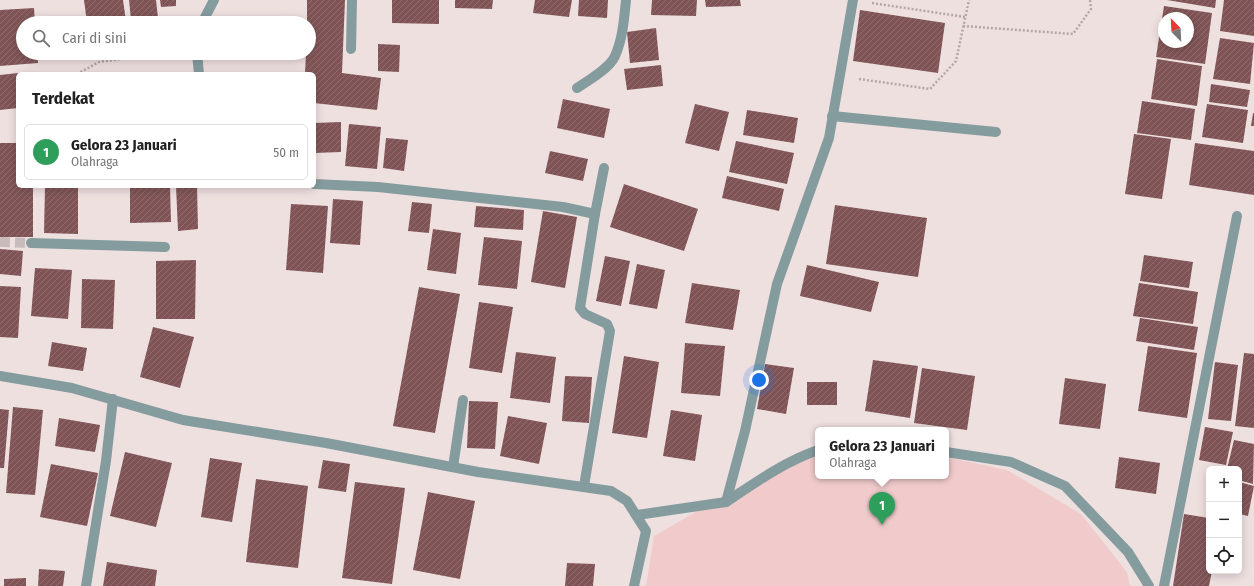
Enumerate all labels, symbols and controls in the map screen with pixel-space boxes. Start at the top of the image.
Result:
north arrow [1158,12,1194,48]
search box [16,16,316,60]
icon: search [30,27,52,49]
text: Cari di sini [62,29,127,47]
text: Terdekat [32,88,94,109]
text: Gelora 23 Januari [71,136,177,154]
text: 1 [43,145,49,160]
text: 50 m [273,145,299,160]
text: Olahraga [71,154,118,169]
your location [749,370,769,390]
popup [815,427,949,479]
text: Gelora 23 Januari [829,437,935,455]
text: Olahraga [829,455,877,470]
map controls [1206,466,1242,574]
button: + [1206,466,1242,502]
pin: 1 [869,492,895,525]
button: − [1206,502,1242,538]
button: locate [1206,538,1242,574]

